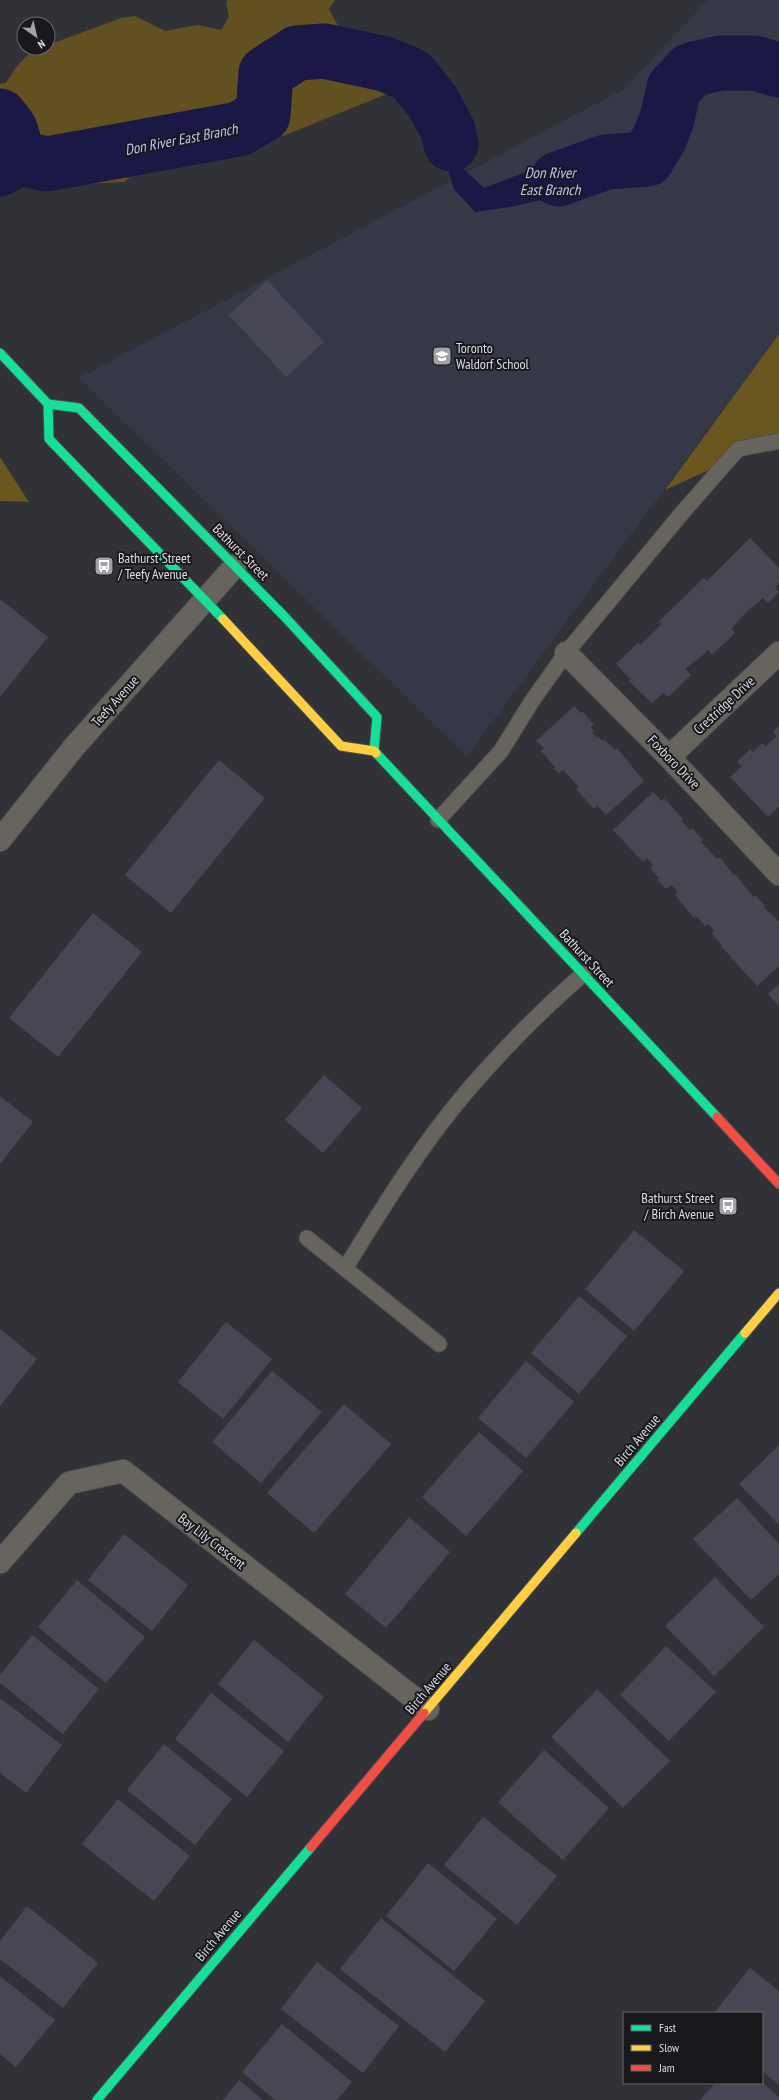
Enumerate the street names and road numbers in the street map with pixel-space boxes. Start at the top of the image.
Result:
street label: Bathurst Street [209,520,273,584]
street label: Teefy Avenue [87,672,143,730]
street label: Crestridge Drive [689,672,759,738]
street label: Foxboro Drive [644,731,704,793]
street label: Bathurst Street [556,925,618,991]
street label: Birch Avenue [610,1410,664,1470]
street label: Bay Lily Crescent [175,1509,250,1573]
street label: Birch Avenue [401,1658,455,1718]
street label: Birch Avenue [191,1905,245,1965]

